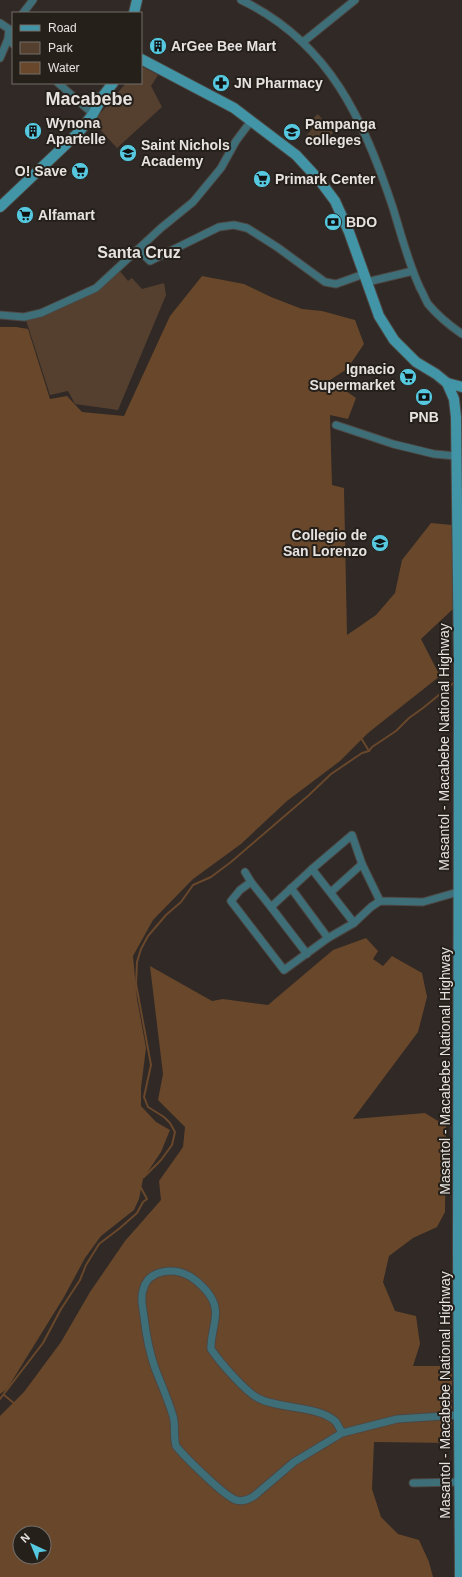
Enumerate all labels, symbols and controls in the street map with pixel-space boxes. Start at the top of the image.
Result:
legend [12,12,142,84]
text: Road [48,21,77,35]
building icon: ArGee Bee Mart [148,36,168,56]
place label: ArGee Bee Mart [171,38,276,54]
text: Park [48,41,74,55]
text: Water [48,61,80,75]
pharmacy icon: JN Pharmacy [211,73,231,93]
place label: JN Pharmacy [234,75,323,91]
district label: Macabebe [45,89,133,109]
place label: Wynona Apartelle [46,115,106,147]
place label: Pampanga colleges [305,116,376,148]
building icon: Wynona Apartelle [23,121,43,141]
school or university icon: Pampanga colleges [282,122,302,142]
place label: Saint Nichols Academy [141,137,230,169]
school or university icon: Saint Nichols Academy [118,143,138,163]
supermarket icon: O! Save [70,161,90,181]
place label: O! Save [15,163,67,179]
supermarket icon: Primark Center [252,169,272,189]
place label: Primark Center [275,171,376,187]
supermarket icon: Alfamart [15,205,35,225]
place label: Alfamart [38,207,95,223]
bank icon: BDO [323,212,343,232]
place label: BDO [346,214,377,230]
district label: Santa Cruz [97,244,181,261]
place label: Ignacio Supermarket [309,361,395,393]
supermarket icon: Ignacio Supermarket [398,367,418,387]
bank icon: PNB [414,387,434,407]
place label: PNB [409,409,439,425]
place label: Collegio de San Lorenzo [283,527,367,559]
school or university icon: Collegio de San Lorenzo [370,533,390,553]
street label: Masantol - Macabebe National Highway [436,623,452,871]
street label: Masantol - Macabebe National Highway [437,947,453,1195]
street label: Masantol - Macabebe National Highway [437,1271,453,1519]
north arrow [12,1525,52,1565]
text: N [18,1531,32,1545]

